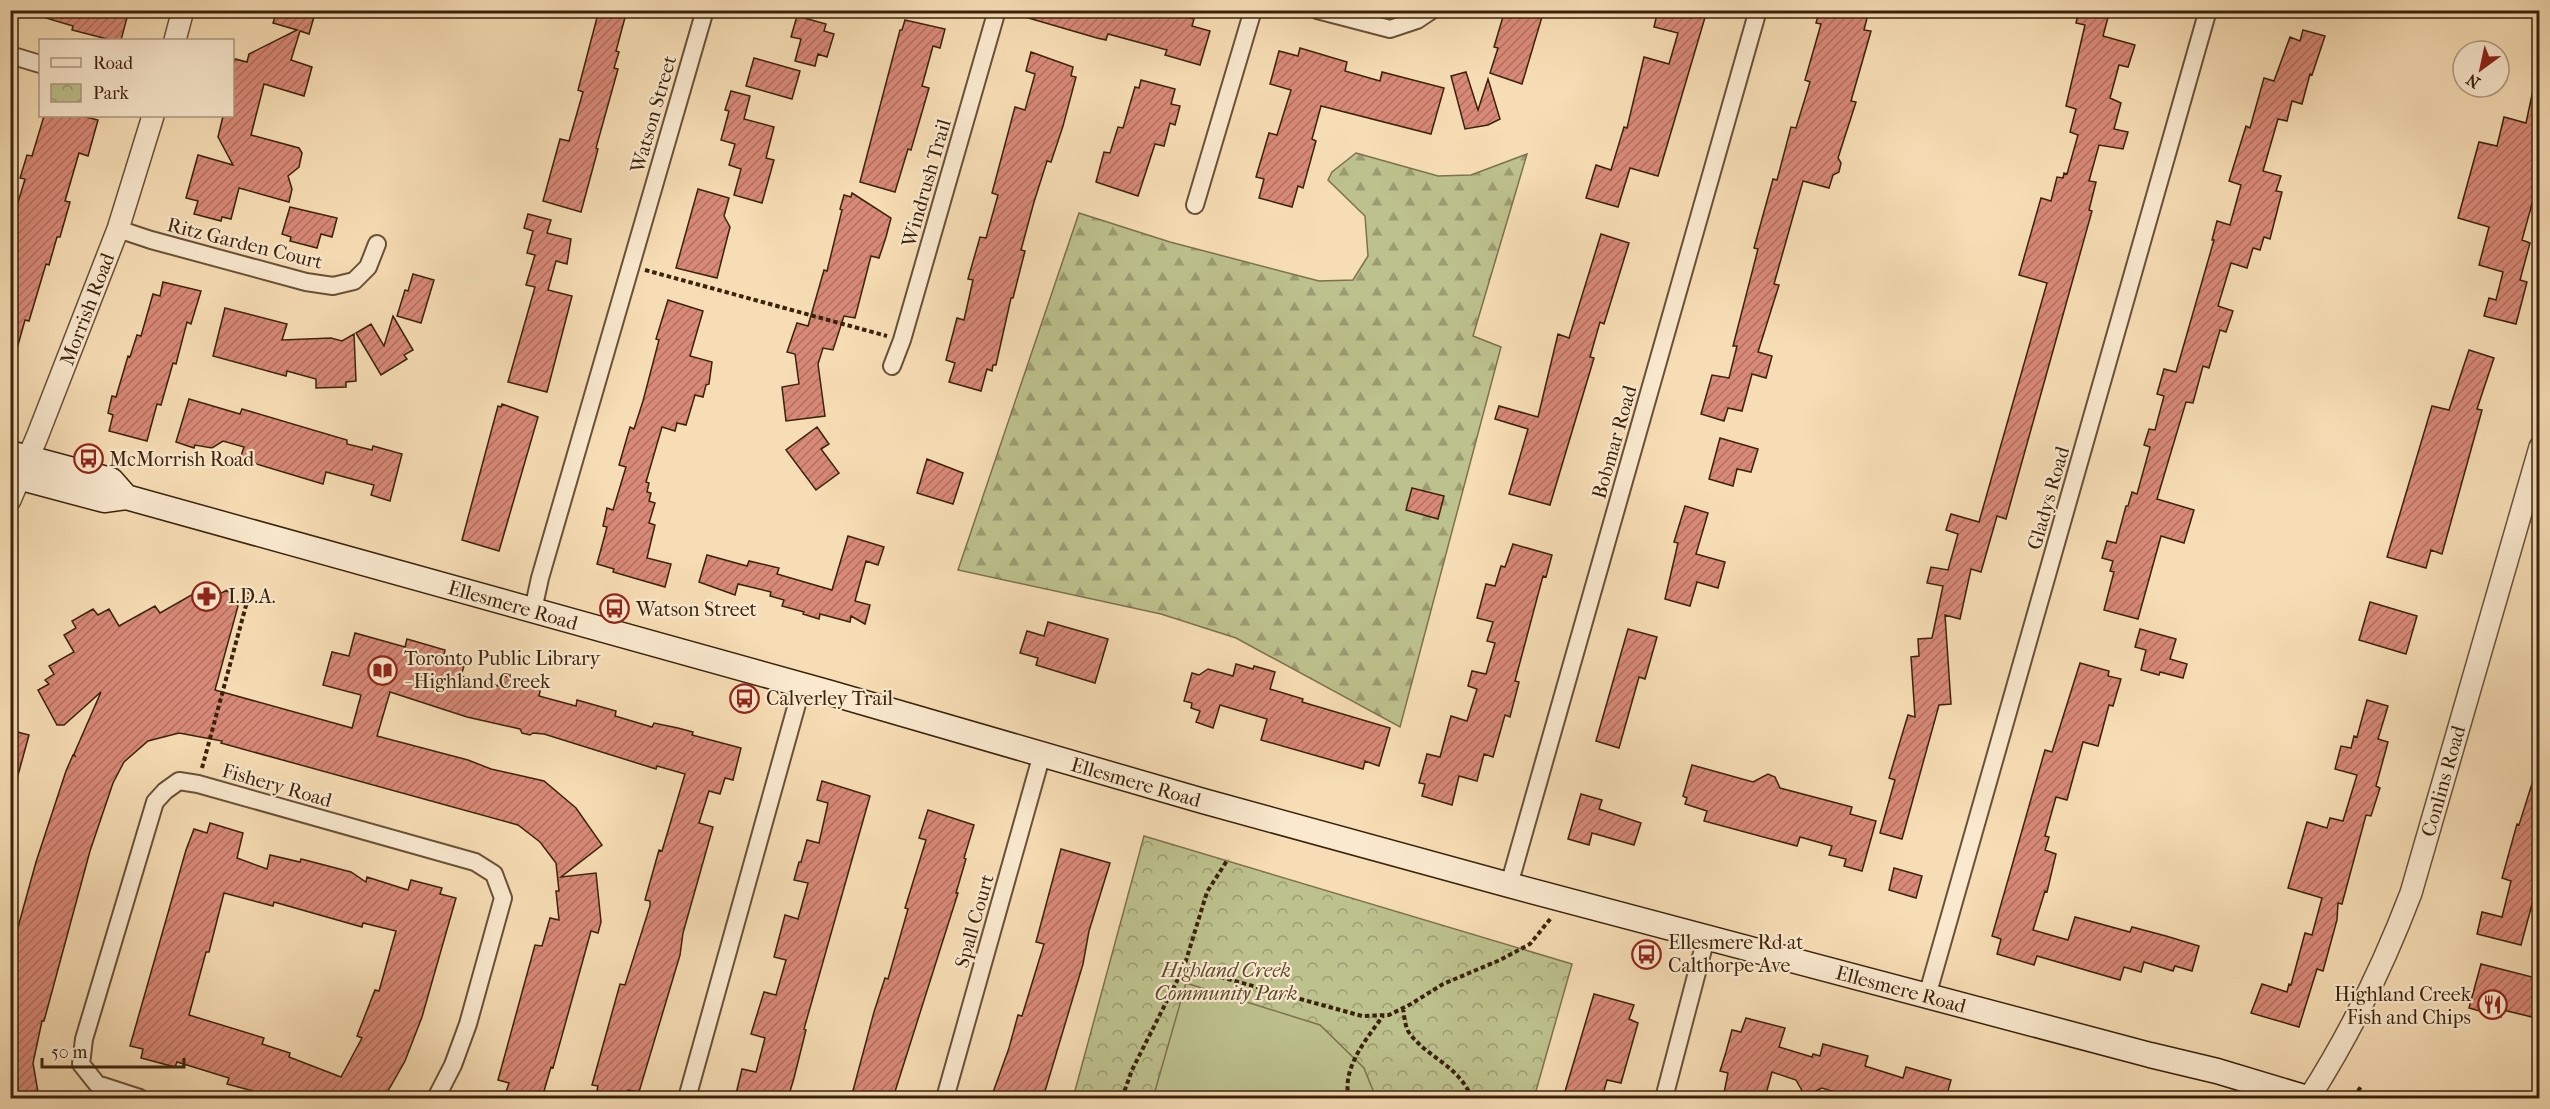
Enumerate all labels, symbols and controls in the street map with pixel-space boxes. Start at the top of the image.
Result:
legend [39,39,234,117]
north arrow [2451,39,2511,99]
text: Road [93,53,133,74]
street label: Watson Street [626,53,681,176]
text: N [2462,69,2483,92]
text: Park [93,83,130,104]
street label: Windrush Trail [897,116,956,251]
street label: Ritz Garden Court [165,213,325,274]
street label: Morrish Road [56,249,120,369]
street label: Bobmar Road [1587,382,1642,501]
bus stop icon: McMorrish Road [72,443,104,475]
street label: Gladys Road [2023,443,2074,552]
place label: McMorrish Road [109,448,255,471]
street label: Ellesmere Road [445,576,581,635]
pharmacy icon: I.D.A. [191,580,223,612]
place label: I.D.A. [228,585,276,608]
bus stop icon: Watson Street [599,593,631,625]
place label: Watson Street [635,598,757,621]
place label: Toronto Public Library - Highland Creek [404,647,601,693]
library icon: Toronto Public Library - Highland Creek [367,654,399,686]
bus stop icon: Calverley Trail [729,682,761,714]
place label: Calverley Trail [766,687,894,710]
street label: Conlins Road [2417,722,2471,839]
street label: Ellesmere Road [1068,753,1204,812]
street label: Fishery Road [219,759,335,812]
street label: Spall Court [950,872,999,971]
place label: Ellesmere Rd at Calthorpe Ave [1668,931,1803,977]
bus stop icon: Ellesmere Rd at Calthorpe Ave [1631,938,1663,970]
park label: Highland Creek Community Park [1154,959,1298,1005]
street label: Ellesmere Road [1833,961,1970,1018]
place label: Highland Creek Fish and Chips [2334,983,2472,1029]
restaurant icon: Highland Creek Fish and Chips [2476,989,2508,1021]
scale bar [42,1031,184,1069]
text: 50 m [51,1042,88,1063]

